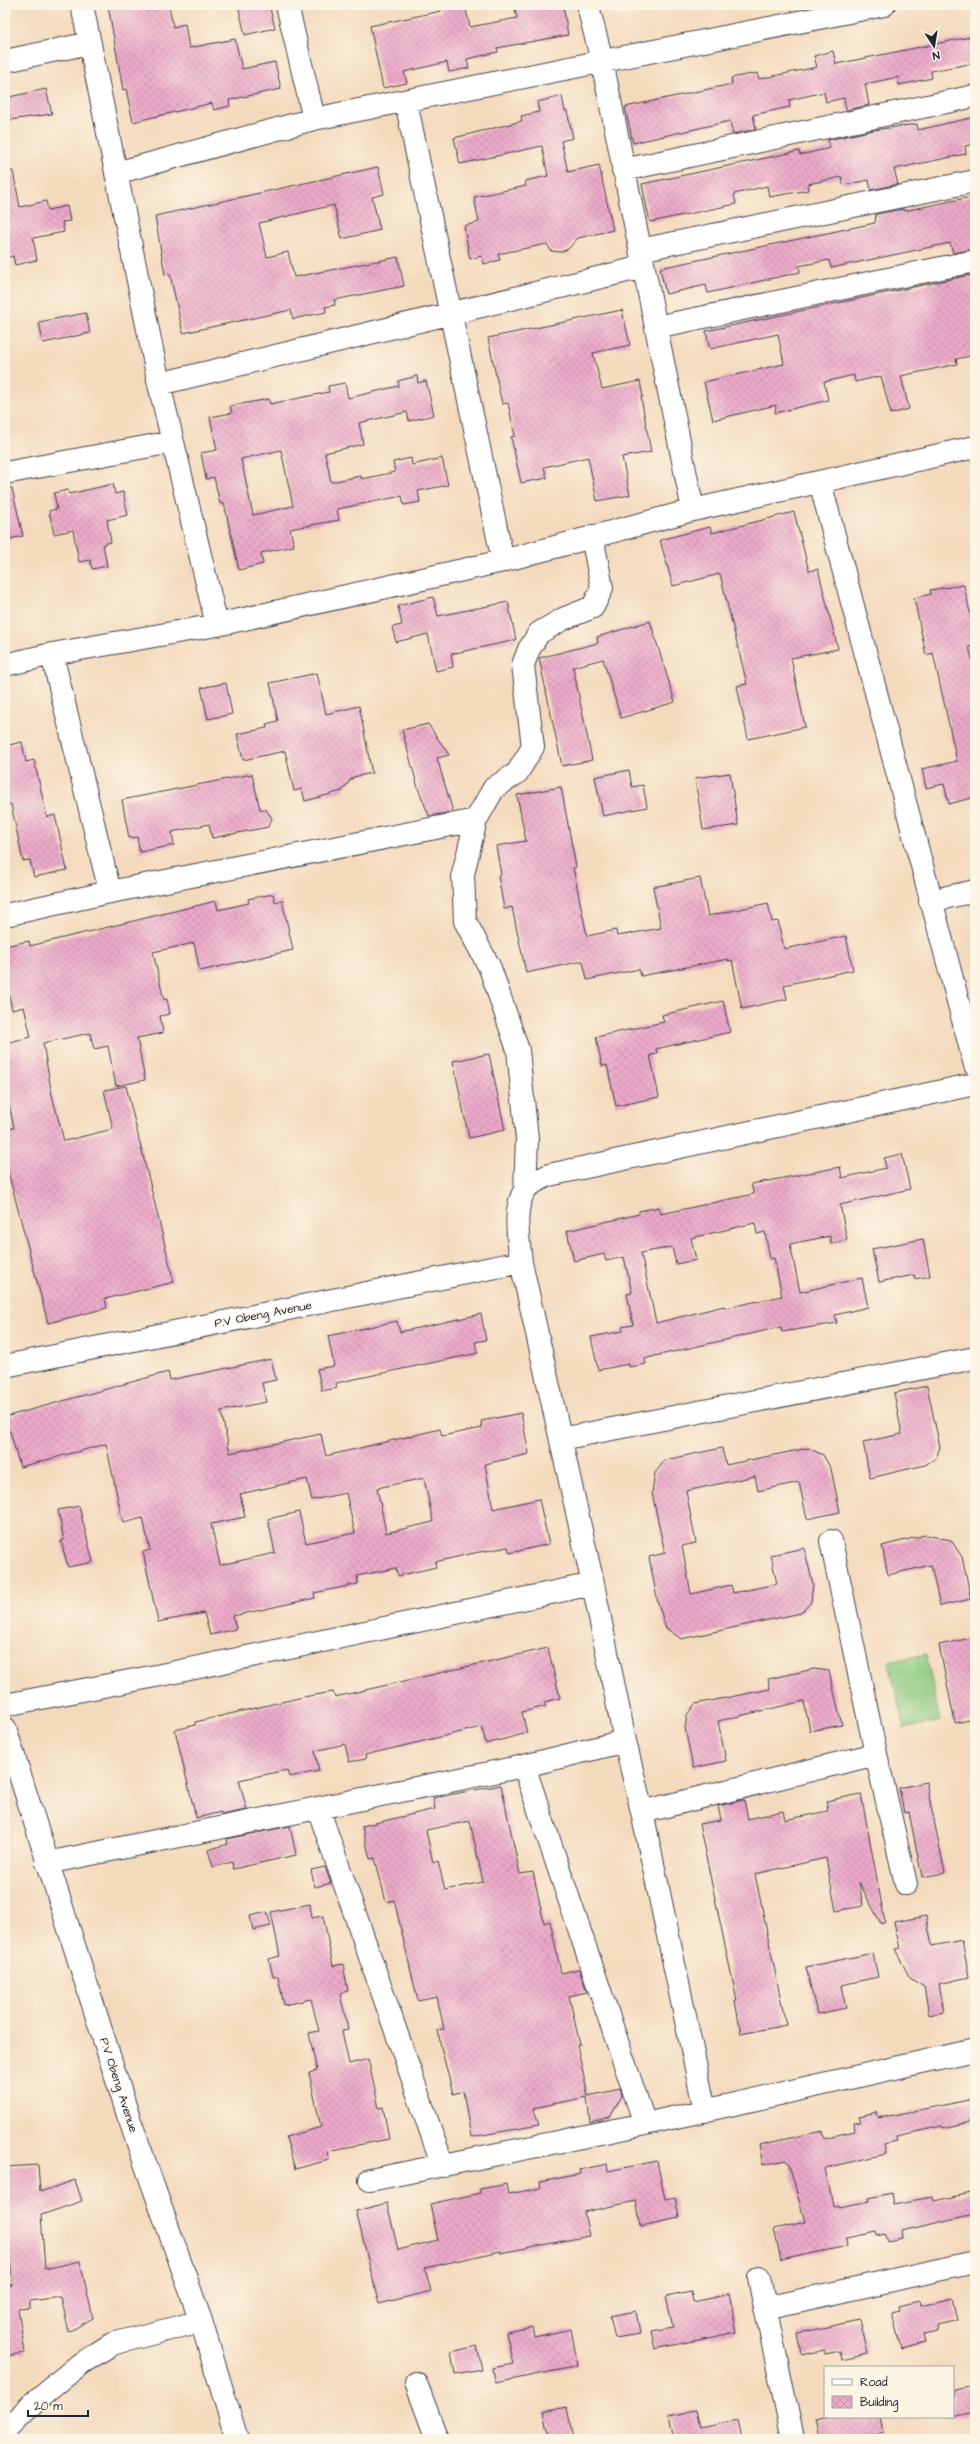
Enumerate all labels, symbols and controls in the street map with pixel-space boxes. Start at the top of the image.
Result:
north arrow [914,26,954,66]
text: N [931,47,941,63]
street label: P.V Obeng Avenue [213,1297,314,1333]
street label: P.V Obeng Avenue [94,2035,142,2136]
legend [824,2366,954,2418]
text: Road [860,2374,888,2391]
scale bar [28,2392,88,2418]
text: Building [860,2394,898,2412]
text: 20 m [34,2398,63,2415]

